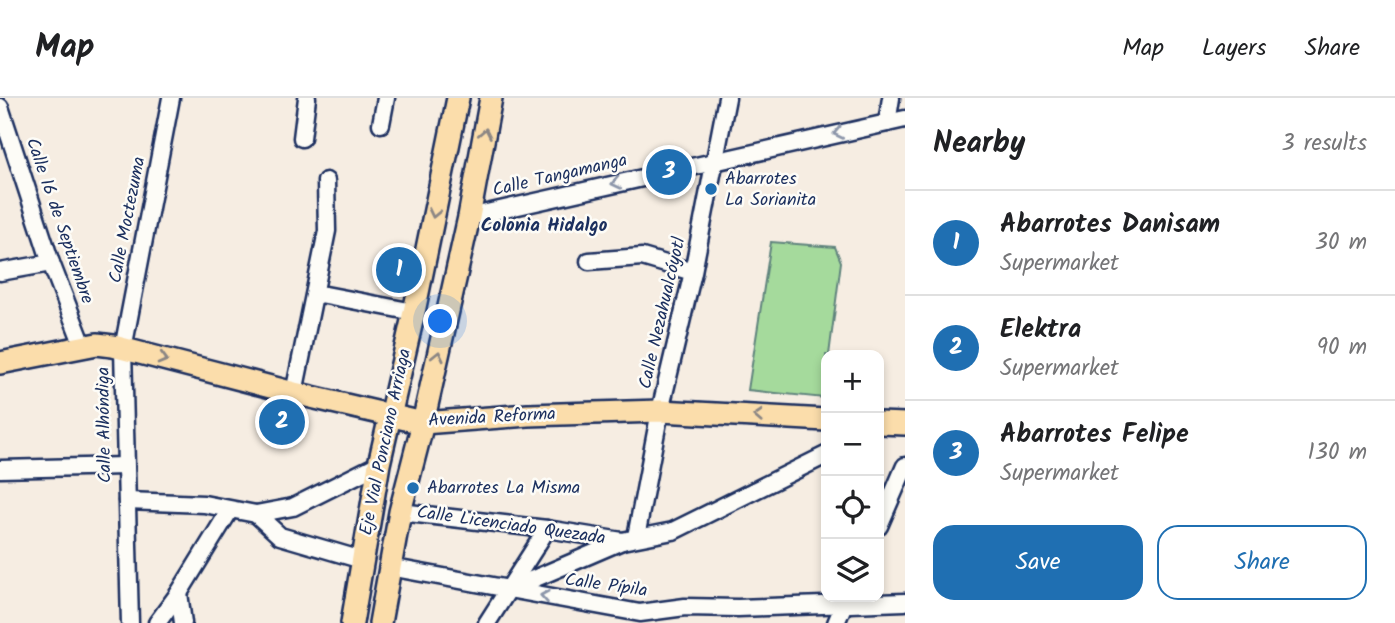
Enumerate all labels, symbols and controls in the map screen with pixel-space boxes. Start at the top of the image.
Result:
text: Map [35,22,95,75]
text: Map [1122,29,1164,68]
text: Layers [1202,29,1266,68]
text: Share [1304,29,1360,68]
text: Nearby [933,120,1025,168]
one-way arrow [832,125,844,140]
text: 3 results [1281,126,1367,162]
one-way arrow [476,127,491,139]
street label: Calle 16 de Septiembre [17,134,101,308]
street label: Calle Tangamanga [490,146,630,206]
pin: 3 [646,146,692,198]
street label: Calle Moctezuma [102,154,154,286]
place label: Abarrotes La Sorianita [725,165,816,215]
one-way arrow [610,175,622,189]
marker: Abarrotes La Sorianita [703,181,719,197]
text: Abarrotes Danisam [1000,204,1220,246]
one-way arrow [428,207,443,219]
district label: Colonia Hidalgo [481,211,608,241]
text: 1 [953,225,959,261]
text: 30 m [1315,225,1367,261]
street label: Calle Nezahualcóyotl [631,234,695,392]
pin: 1 [376,244,422,296]
text: Supermarket [1000,246,1119,282]
your location [423,304,457,338]
text: Elektra [1000,309,1081,351]
text: 2 [949,330,963,366]
text: 90 m [1317,330,1367,366]
street label: Eje Vial Ponciano Arriaga [352,346,420,538]
one-way arrow [430,350,444,362]
map controls [821,350,884,602]
button: + [821,350,884,413]
one-way arrow [156,351,168,365]
text: Supermarket [1000,351,1119,387]
street label: Calle Alhóndiga [89,367,121,483]
pin: 2 [259,396,305,448]
street label: Avenida Reforma [428,400,556,436]
one-way arrow [752,409,763,424]
button: − [821,413,884,476]
text: Abarrotes Felipe [1000,414,1189,456]
text: 3 [950,435,962,471]
text: 130 m [1308,435,1367,471]
text: Supermarket [1000,456,1119,492]
place label: Abarrotes La Misma [427,474,580,503]
button: locate [821,476,884,539]
marker: Abarrotes La Misma [405,480,421,496]
street label: Calle Licenciado Quezada [415,498,607,554]
button: Save [933,525,1143,600]
button: Share [1157,525,1367,600]
button: layers [821,539,884,602]
street label: Calle Pípila [563,566,649,606]
one-way arrow [539,589,551,604]

